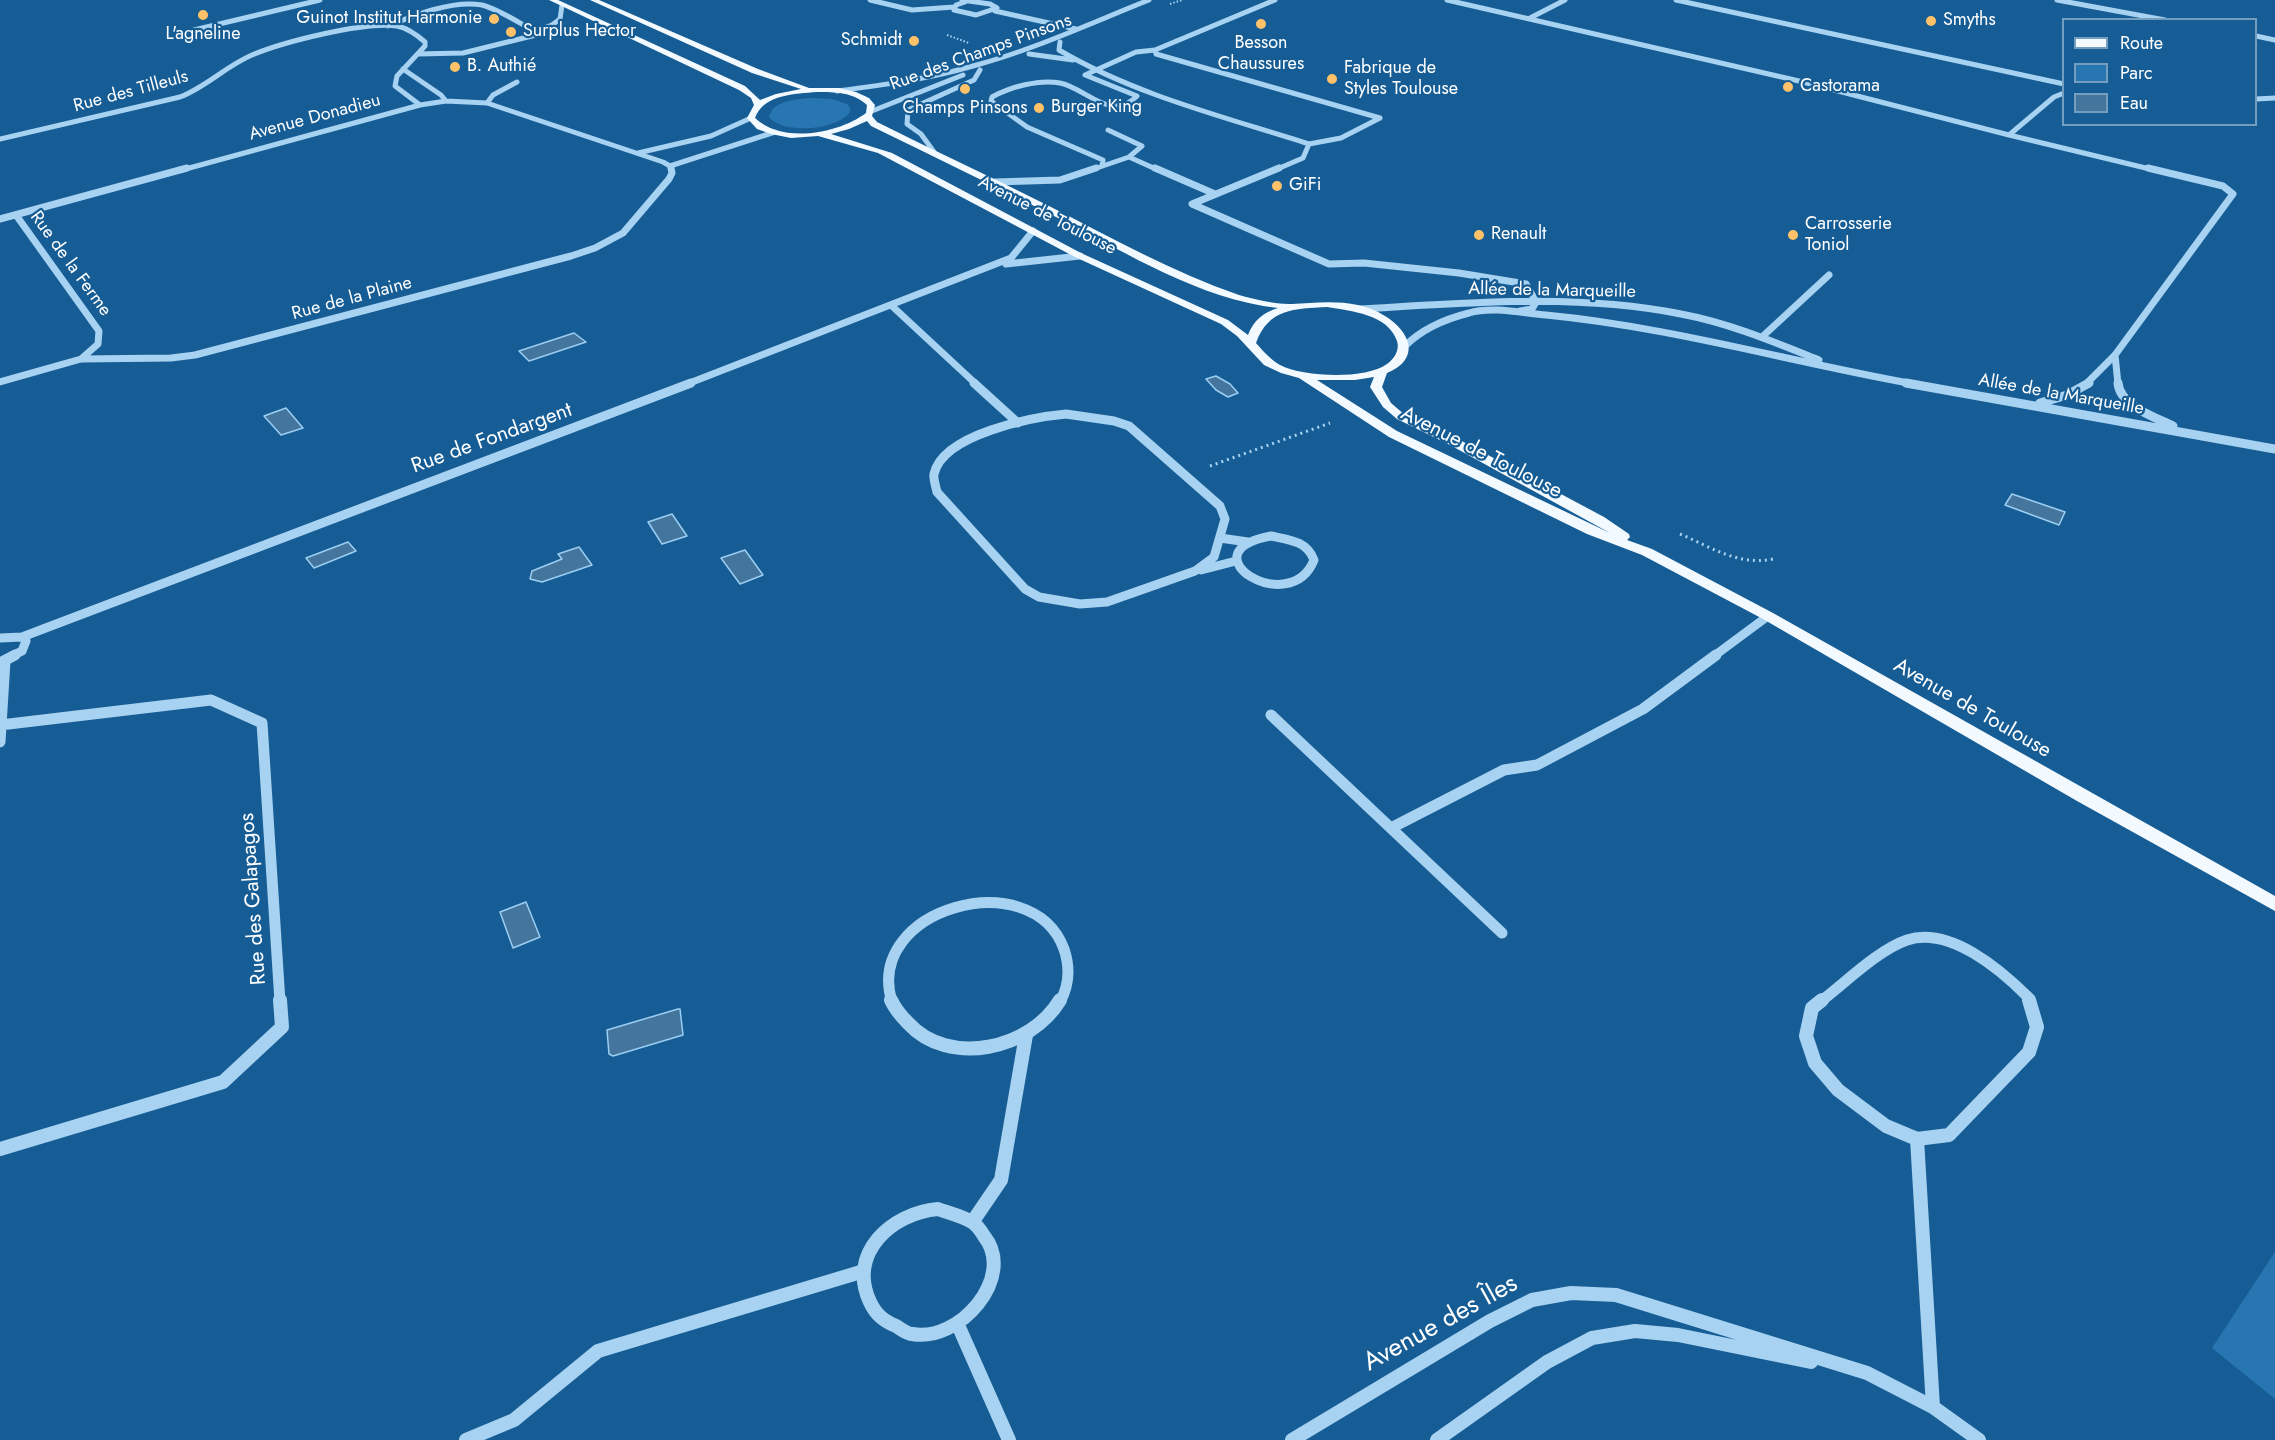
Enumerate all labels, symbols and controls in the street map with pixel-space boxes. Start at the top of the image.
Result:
marker: L'agneline [196,8,210,22]
place label: Guinot Institut Harmonie [296,8,482,30]
street label: Rue des Champs Pinsons [887,10,1075,96]
place label: Smyths [1943,10,1996,32]
marker: Guinot Institut Harmonie [487,12,501,26]
marker: Smyths [1924,14,1938,28]
marker: Besson Chaussures [1254,17,1268,31]
legend [2062,18,2257,126]
place label: Surplus Hector [523,21,636,43]
place label: L'agneline [166,24,240,46]
marker: Surplus Hector [504,25,518,39]
place label: Schmidt [841,30,902,52]
text: Route [2120,30,2163,56]
place label: Besson Chaussures [1218,33,1304,76]
marker: Schmidt [907,34,921,48]
place label: B. Authié [467,56,536,78]
place label: Fabrique de Styles Toulouse [1344,58,1458,100]
marker: B. Authié [448,60,462,74]
text: Parc [2120,60,2153,86]
street label: Rue des Tilleuls [71,66,191,118]
marker: Fabrique de Styles Toulouse [1325,72,1339,86]
place label: Castorama [1800,76,1880,98]
marker: Castorama [1781,80,1795,94]
marker: Champs Pinsons [958,82,972,96]
street label: Avenue Donadieu [247,90,383,146]
text: Eau [2120,90,2148,116]
place label: Burger King [1051,97,1142,119]
place label: Champs Pinsons [902,98,1028,120]
marker: Burger King [1032,101,1046,115]
street label: Avenue de Toulouse [974,172,1120,260]
place label: GiFi [1289,175,1321,197]
marker: GiFi [1270,179,1284,193]
street label: Rue de la Ferme [25,207,115,321]
place label: Carrosserie Toniol [1805,214,1892,256]
place label: Renault [1491,224,1546,246]
marker: Renault [1472,228,1486,242]
marker: Carrosserie Toniol [1786,228,1800,242]
street label: Rue de la Plaine [290,273,414,325]
street label: Allée de la Marqueille [1468,279,1636,303]
street label: Allée de la Marqueille [1977,370,2145,420]
street label: Rue de Fondargent [408,398,576,480]
street label: Avenue de Toulouse [1396,401,1566,505]
street label: Avenue de Toulouse [1889,654,2055,764]
street label: Rue des Galapagos [235,812,273,986]
street label: Avenue des Îles [1358,1269,1524,1379]

